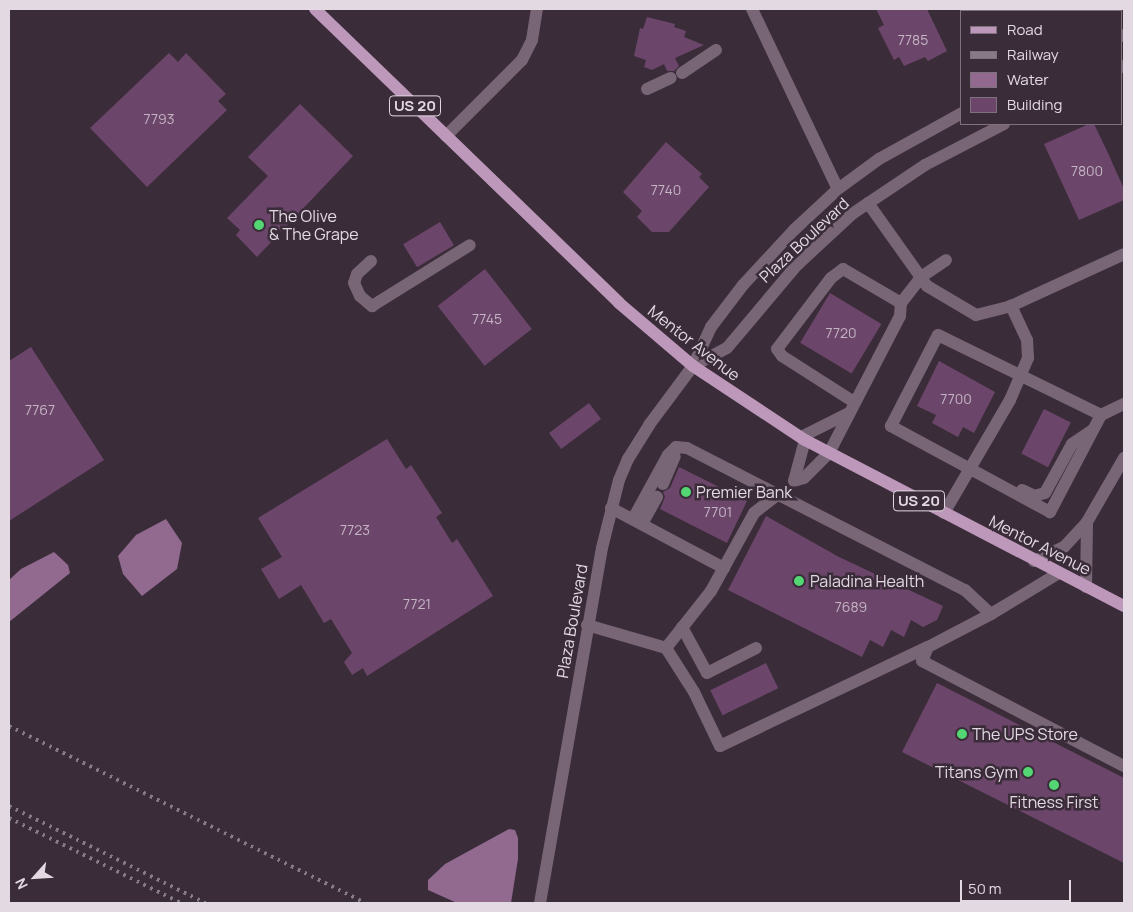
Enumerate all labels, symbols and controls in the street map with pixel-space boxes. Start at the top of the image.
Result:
legend [960,10,1123,125]
text: Road [1007,19,1043,40]
house number: 7785 [898,32,928,48]
text: Railway [1007,44,1059,65]
text: Water [1007,69,1049,90]
road number: US 20 [389,94,441,118]
text: Building [1007,94,1062,115]
house number: 7793 [144,111,174,127]
house number: 7800 [1071,163,1103,179]
house number: 7740 [651,182,681,198]
street label: Plaza Boulevard [755,194,853,286]
place label: The Olive & The Grape [269,206,359,244]
marker: The Olive & The Grape [253,219,265,231]
street label: Mentor Avenue [644,301,744,385]
house number: 7745 [472,311,502,327]
house number: 7720 [826,325,856,341]
house number: 7700 [940,391,972,407]
house number: 7767 [25,402,55,418]
place label: Premier Bank [696,482,792,502]
marker: Premier Bank [680,486,692,498]
road number: US 20 [893,488,945,514]
house number: 7701 [704,504,732,520]
street label: Mentor Avenue [986,511,1094,579]
house number: 7723 [340,522,370,538]
street label: Plaza Boulevard [553,562,591,680]
place label: Paladina Health [810,571,924,591]
marker: Paladina Health [792,574,806,588]
house number: 7721 [403,596,431,612]
house number: 7689 [835,599,867,615]
place label: The UPS Store [972,724,1078,744]
marker: The UPS Store [956,728,968,740]
place label: Titans Gym [935,762,1018,782]
marker: Titans Gym [1022,766,1034,778]
marker: Fitness First [1048,779,1060,791]
place label: Fitness First [1009,792,1099,812]
north arrow [10,852,60,902]
scale bar [963,870,1074,902]
text: N [10,875,32,892]
text: 50 m [968,878,1002,899]

